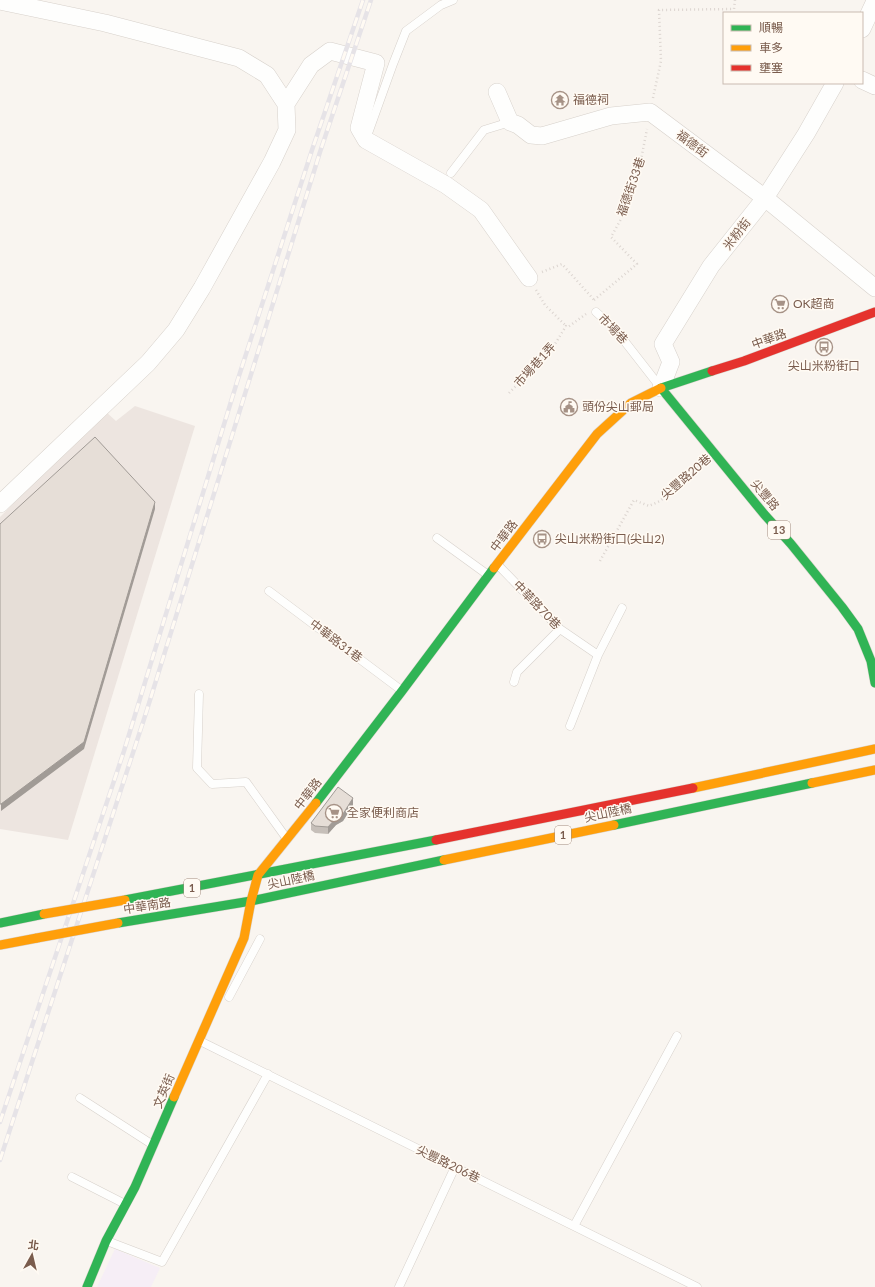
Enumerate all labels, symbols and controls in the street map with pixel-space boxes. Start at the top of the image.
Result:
legend [723,12,863,84]
text: 順暢 [759,20,783,35]
text: 車多 [759,40,783,55]
text: 壅塞 [759,60,783,75]
temple icon: 福德祠 [550,90,570,110]
place label: 福德祠 [573,92,609,107]
street label: 福德街 [673,127,711,160]
street label: 福德街33巷 [613,155,648,219]
street label: 米粉街 [720,215,754,252]
supermarket icon: OK超商 [770,294,790,314]
place label: OK超商 [793,296,835,311]
street label: 市場巷 [595,310,631,347]
street label: 中華路 [749,325,788,352]
bus stop icon: 尖山米粉街口 [814,337,834,357]
street label: 市場巷1弄 [511,339,559,390]
place label: 尖山米粉街口 [788,358,860,373]
public building icon: 頭份尖山郵局 [559,397,579,417]
place label: 頭份尖山郵局 [582,399,654,414]
street label: 尖豐路20巷 [657,451,714,503]
street label: 尖豐路 [748,476,783,513]
street label: 中華路 [487,517,520,555]
road number: 13 [768,521,790,539]
bus stop icon: 尖山米粉街口(尖山2) [532,529,552,549]
place label: 尖山米粉街口(尖山2) [555,531,664,546]
street label: 中華路70巷 [510,577,564,632]
street label: 中華路31巷 [307,616,366,665]
street label: 中華路 [291,775,325,812]
street label: 尖山陸橋 [583,800,633,825]
supermarket icon: 全家便利商店 [324,803,344,823]
place label: 全家便利商店 [347,805,419,820]
road number: 1 [555,826,571,844]
street label: 尖山陸橋 [266,867,316,892]
road number: 1 [184,879,200,897]
street label: 中華南路 [122,894,172,917]
street label: 文英街 [150,1071,177,1110]
street label: 尖豐路206巷 [414,1142,482,1185]
north arrow [12,1235,52,1275]
text: 北 [27,1237,40,1252]

